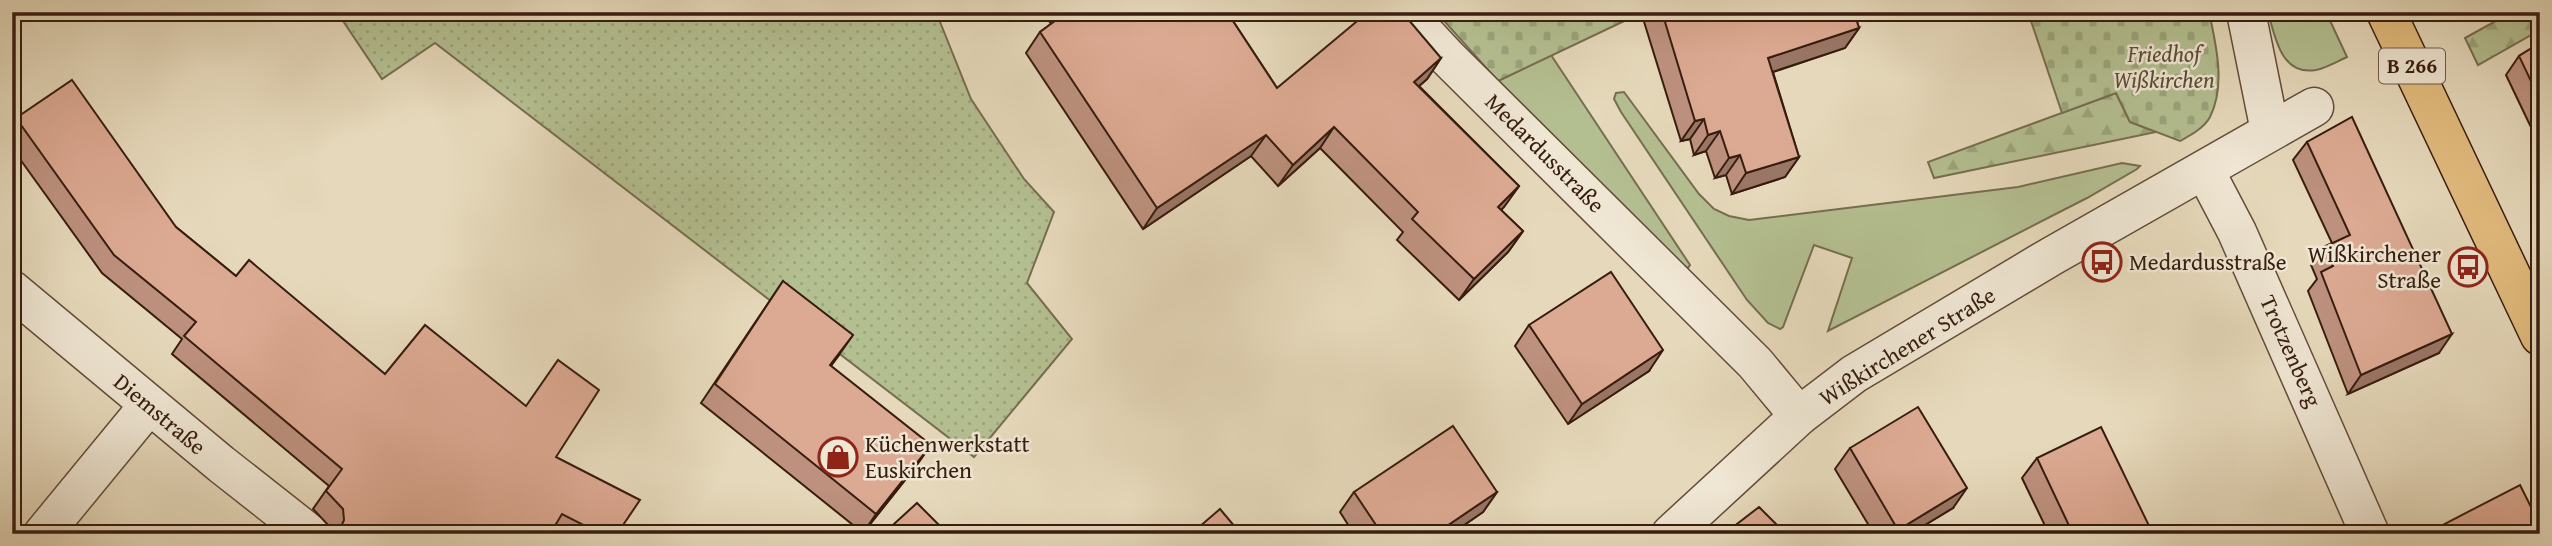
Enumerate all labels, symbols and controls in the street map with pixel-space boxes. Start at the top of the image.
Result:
park label: Friedhof Wißkirchen [2113,37,2215,96]
road number: B 266 [2379,48,2445,84]
street label: Medardusstraße [1478,85,1613,220]
place label: Wißkirchener Straße [2307,237,2442,296]
bus stop icon: Medardusstraße [2081,241,2123,283]
place label: Medardusstraße [2129,245,2287,278]
bus stop icon: Wißkirchener Straße [2447,246,2489,288]
street label: Wißkirchener Straße [1812,278,2001,413]
street label: Trotzenberg [2252,290,2331,412]
street label: Diemstraße [107,365,214,462]
place label: Küchenwerkstatt Euskirchen [865,427,1030,486]
shop icon: Küchenwerkstatt Euskirchen [817,436,859,478]

